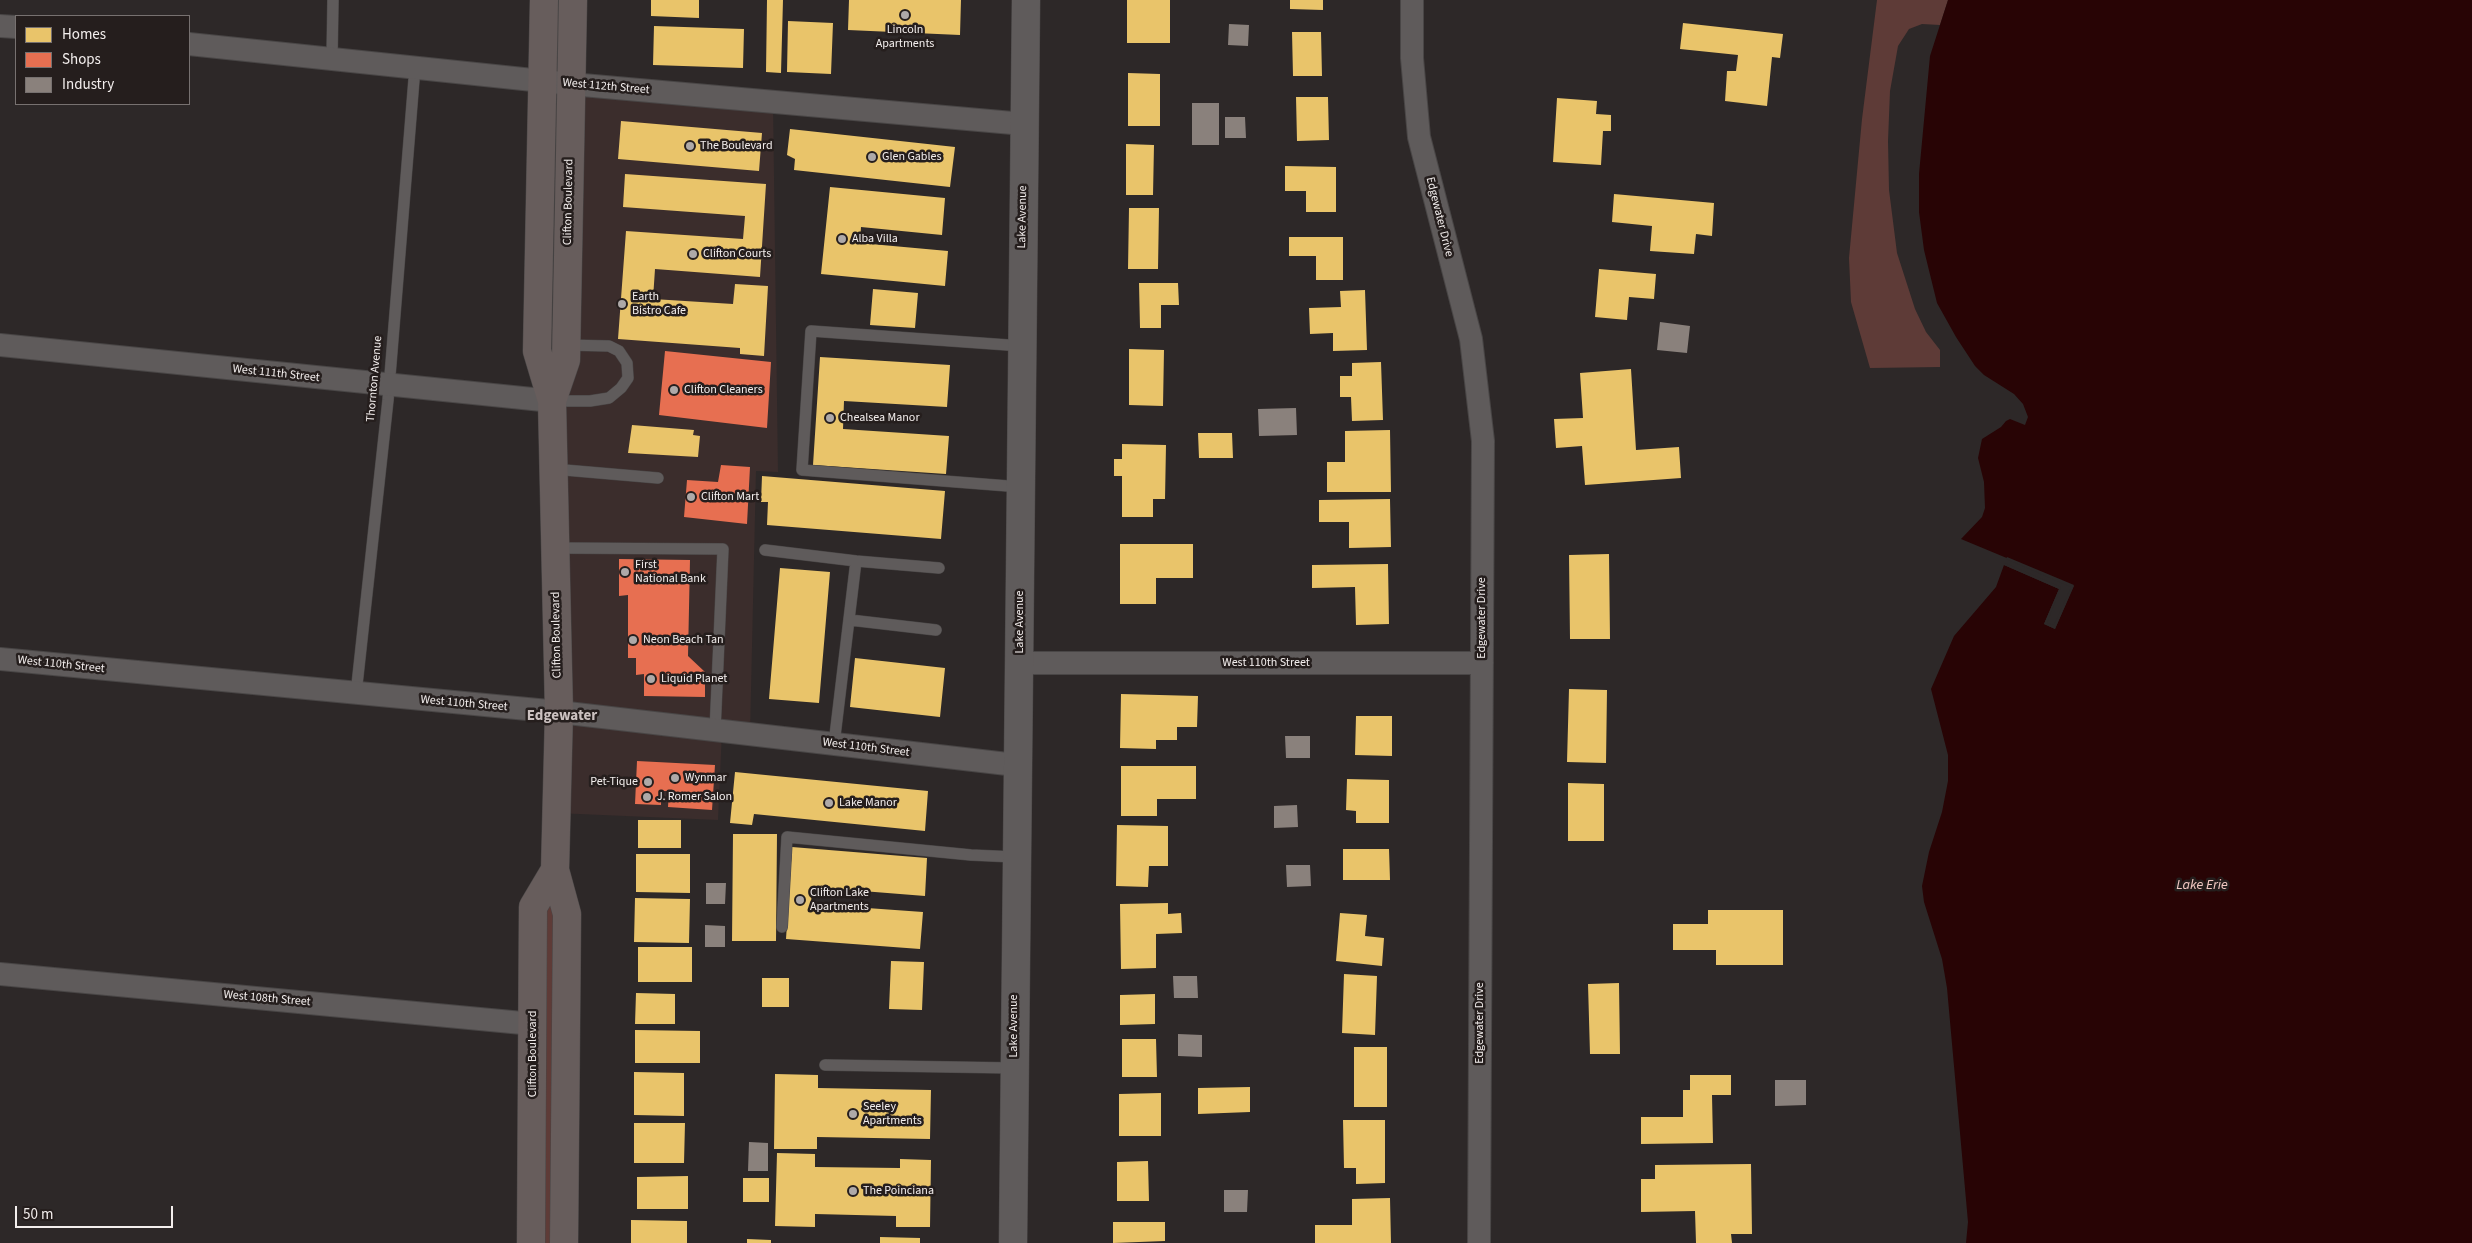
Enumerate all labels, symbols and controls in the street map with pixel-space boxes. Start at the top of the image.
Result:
marker: Lincoln Apartments [899,9,911,21]
legend [15,15,190,105]
place label: Lincoln Apartments [876,23,934,51]
text: Homes [62,24,106,45]
text: Shops [62,49,101,70]
text: Industry [62,74,114,95]
street label: West 112th Street [562,76,650,98]
place label: The Boulevard [700,139,773,153]
marker: The Boulevard [684,140,696,152]
place label: Glen Gables [882,150,942,164]
marker: Glen Gables [866,151,878,163]
street label: Clifton Boulevard [561,159,577,245]
street label: Edgewater Drive [1422,176,1456,258]
street label: Lake Avenue [1015,185,1031,249]
place label: Alba Villa [852,232,898,246]
marker: Alba Villa [836,233,848,245]
place label: Clifton Courts [703,247,771,261]
marker: Clifton Courts [687,248,699,260]
place label: Earth Bistro Cafe [632,290,686,318]
marker: Earth Bistro Cafe [616,298,628,310]
street label: Thornton Avenue [364,335,386,423]
street label: West 111th Street [232,362,320,386]
place label: Clifton Cleaners [684,383,763,397]
marker: Clifton Cleaners [668,384,680,396]
place label: Chealsea Manor [840,411,920,425]
marker: Chealsea Manor [824,412,836,424]
place label: Clifton Mart [701,490,759,504]
marker: Clifton Mart [685,491,697,503]
place label: First National Bank [635,558,706,586]
marker: First National Bank [619,566,631,578]
street label: Edgewater Drive [1475,577,1489,659]
street label: Lake Avenue [1013,591,1027,653]
street label: Clifton Boulevard [549,592,565,678]
place label: Neon Beach Tan [643,633,724,647]
marker: Neon Beach Tan [627,634,639,646]
street label: West 110th Street [17,653,105,677]
street label: West 110th Street [1222,656,1310,670]
place label: Liquid Planet [661,672,727,686]
marker: Liquid Planet [645,673,657,685]
street label: West 110th Street [420,693,508,715]
district label: Edgewater [527,708,597,726]
street label: West 110th Street [822,736,910,760]
place label: Wynmar [685,771,727,785]
marker: Wynmar [669,772,681,784]
place label: Pet-Tique [590,775,638,789]
marker: Pet-Tique [642,776,654,788]
place label: J. Romer Salon [657,790,732,804]
marker: J. Romer Salon [641,791,653,803]
place label: Lake Manor [839,796,897,810]
marker: Lake Manor [823,797,835,809]
water label: Lake Erie [2176,878,2228,894]
place label: Clifton Lake Apartments [810,886,869,914]
marker: Clifton Lake Apartments [794,894,806,906]
street label: Edgewater Drive [1473,982,1487,1064]
street label: West 108th Street [223,988,311,1010]
street label: Lake Avenue [1007,995,1021,1057]
street label: Clifton Boulevard [526,1011,540,1097]
place label: Seeley Apartments [863,1100,922,1128]
marker: Seeley Apartments [847,1108,859,1120]
place label: The Poinciana [863,1184,934,1198]
marker: The Poinciana [847,1185,859,1197]
scale bar [18,1196,175,1228]
text: 50 m [23,1204,53,1225]

